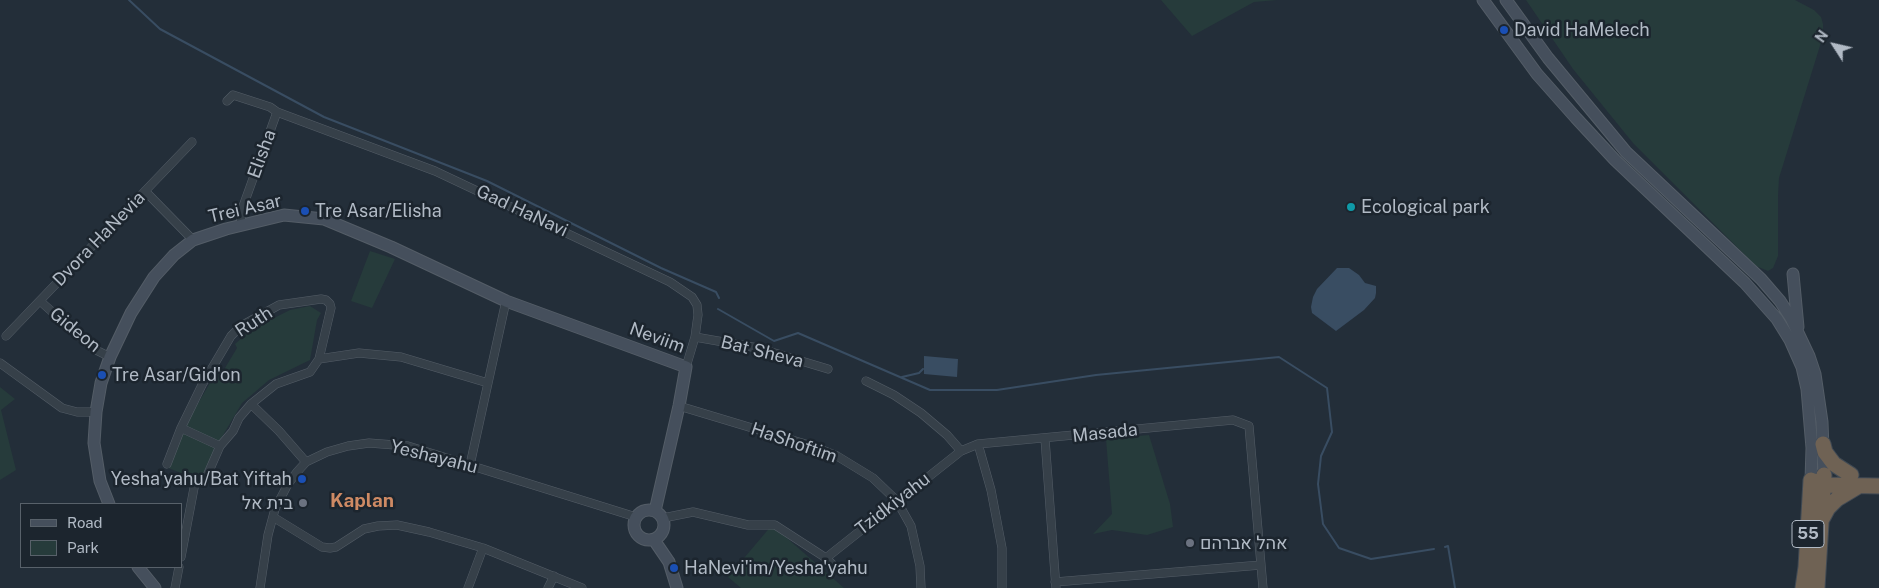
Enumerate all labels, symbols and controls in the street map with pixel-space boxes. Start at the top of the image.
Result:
place label: David HaMelech [1514,19,1650,41]
north arrow [1809,20,1859,70]
marker: David HaMelech [1498,24,1510,36]
text: N [1812,27,1831,45]
street label: Elisha [243,127,281,181]
street label: Gad HaNavi [473,180,571,242]
street label: Dvora HaNevia [48,187,150,291]
street label: Trei Asar [206,190,284,228]
place label: Ecological park [1361,196,1490,218]
place label: Tre Asar/Elisha [315,200,442,222]
marker: Ecological park [1345,201,1357,213]
marker: Tre Asar/Elisha [299,205,311,217]
street label: Ruth [231,302,277,342]
street label: Gideon [45,303,105,357]
street label: Neviim [626,318,688,358]
street label: Bat Sheva [718,331,806,373]
place label: Tre Asar/Gid'on [112,364,241,386]
marker: Tre Asar/Gid'on [96,369,108,381]
street label: HaShoftim [748,418,840,468]
street label: Masada [1071,419,1139,447]
street label: Yeshayahu [388,436,480,478]
place label: Yesha'yahu/Bat Yiftah [111,468,292,490]
street label: Tzidkiyahu [851,468,935,540]
marker: Yesha'yahu/Bat Yiftah [296,473,308,485]
district label: Kaplan [330,490,394,512]
place label: בית אל [242,492,293,514]
marker: בית אל [297,497,309,509]
legend [20,503,182,568]
text: Road [67,514,103,531]
road number: 55 [1792,520,1824,548]
place label: אהל אברהם [1200,532,1288,554]
marker: אהל אברהם [1184,537,1196,549]
text: Park [67,539,99,556]
place label: HaNevi'im/Yesha'yahu [684,557,868,579]
marker: HaNevi'im/Yesha'yahu [668,562,680,574]

